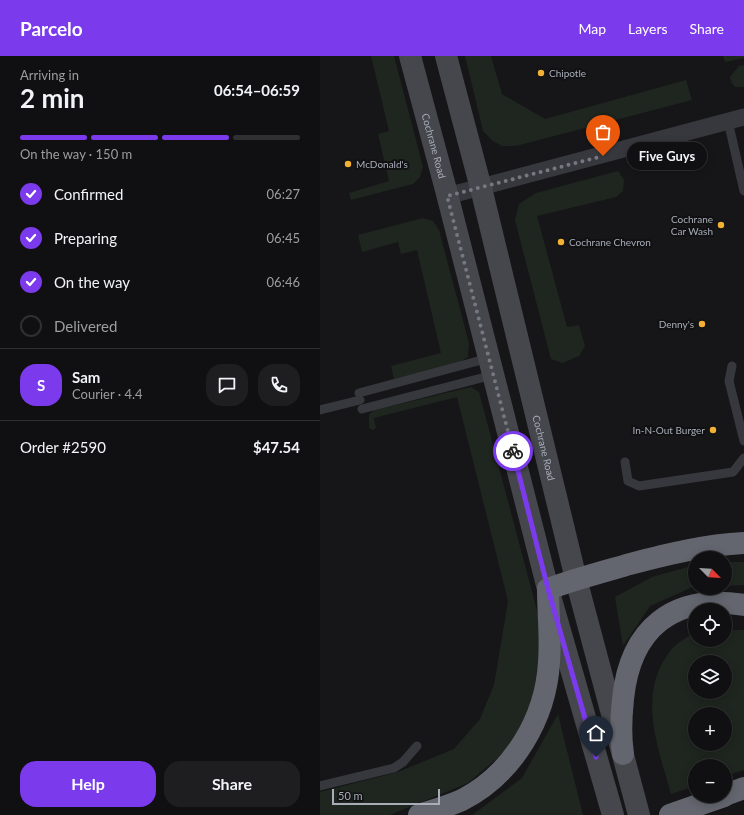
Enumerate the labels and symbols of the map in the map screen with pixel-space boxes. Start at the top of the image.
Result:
place label: Chipotle [549,67,586,79]
marker: Chipotle [536,68,546,78]
street label: Cochrane Road [420,112,449,180]
pin [586,115,620,156]
callout: Five Guys [627,142,707,170]
place label: McDonald's [356,158,408,170]
marker: McDonald's [343,159,353,169]
place label: Cochrane Car Wash [671,213,713,237]
marker: Cochrane Car Wash [716,220,726,230]
place label: Cochrane Chevron [569,236,651,248]
marker: Cochrane Chevron [556,237,566,247]
place label: Denny's [659,318,694,330]
marker: Denny's [697,319,707,329]
street label: Cochrane Road [530,414,558,482]
place label: In-N-Out Burger [632,424,705,436]
marker: In-N-Out Burger [708,425,718,435]
courier [493,431,533,471]
north arrow [688,551,732,595]
pin [579,716,613,757]
scale bar [332,787,440,806]

